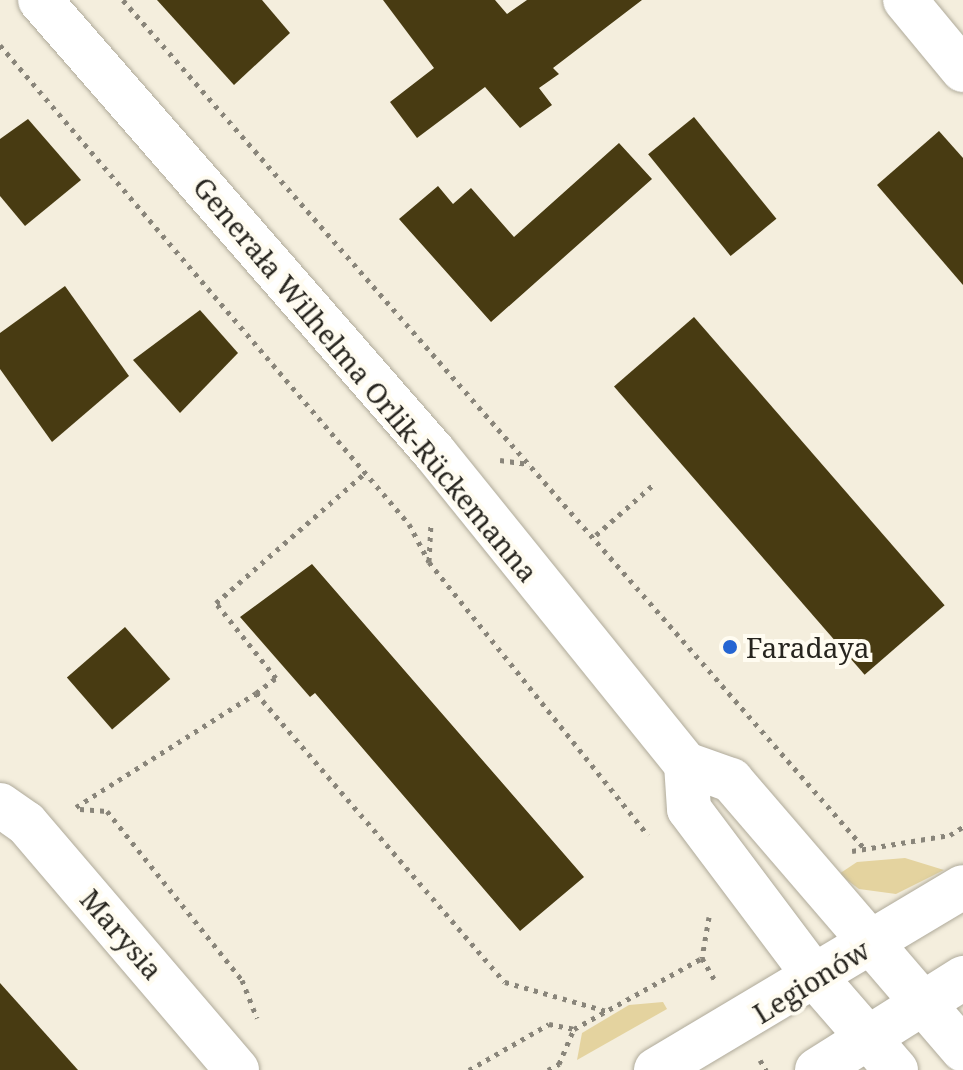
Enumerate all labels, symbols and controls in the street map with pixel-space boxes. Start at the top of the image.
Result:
street label: Generała Wilhelma Orlik-Rückemanna [187,170,545,588]
place label: Faradaya [746,630,870,664]
marker: Faradaya [721,638,739,656]
street label: Marysia [74,882,170,986]
street label: Legionów [747,932,875,1030]

